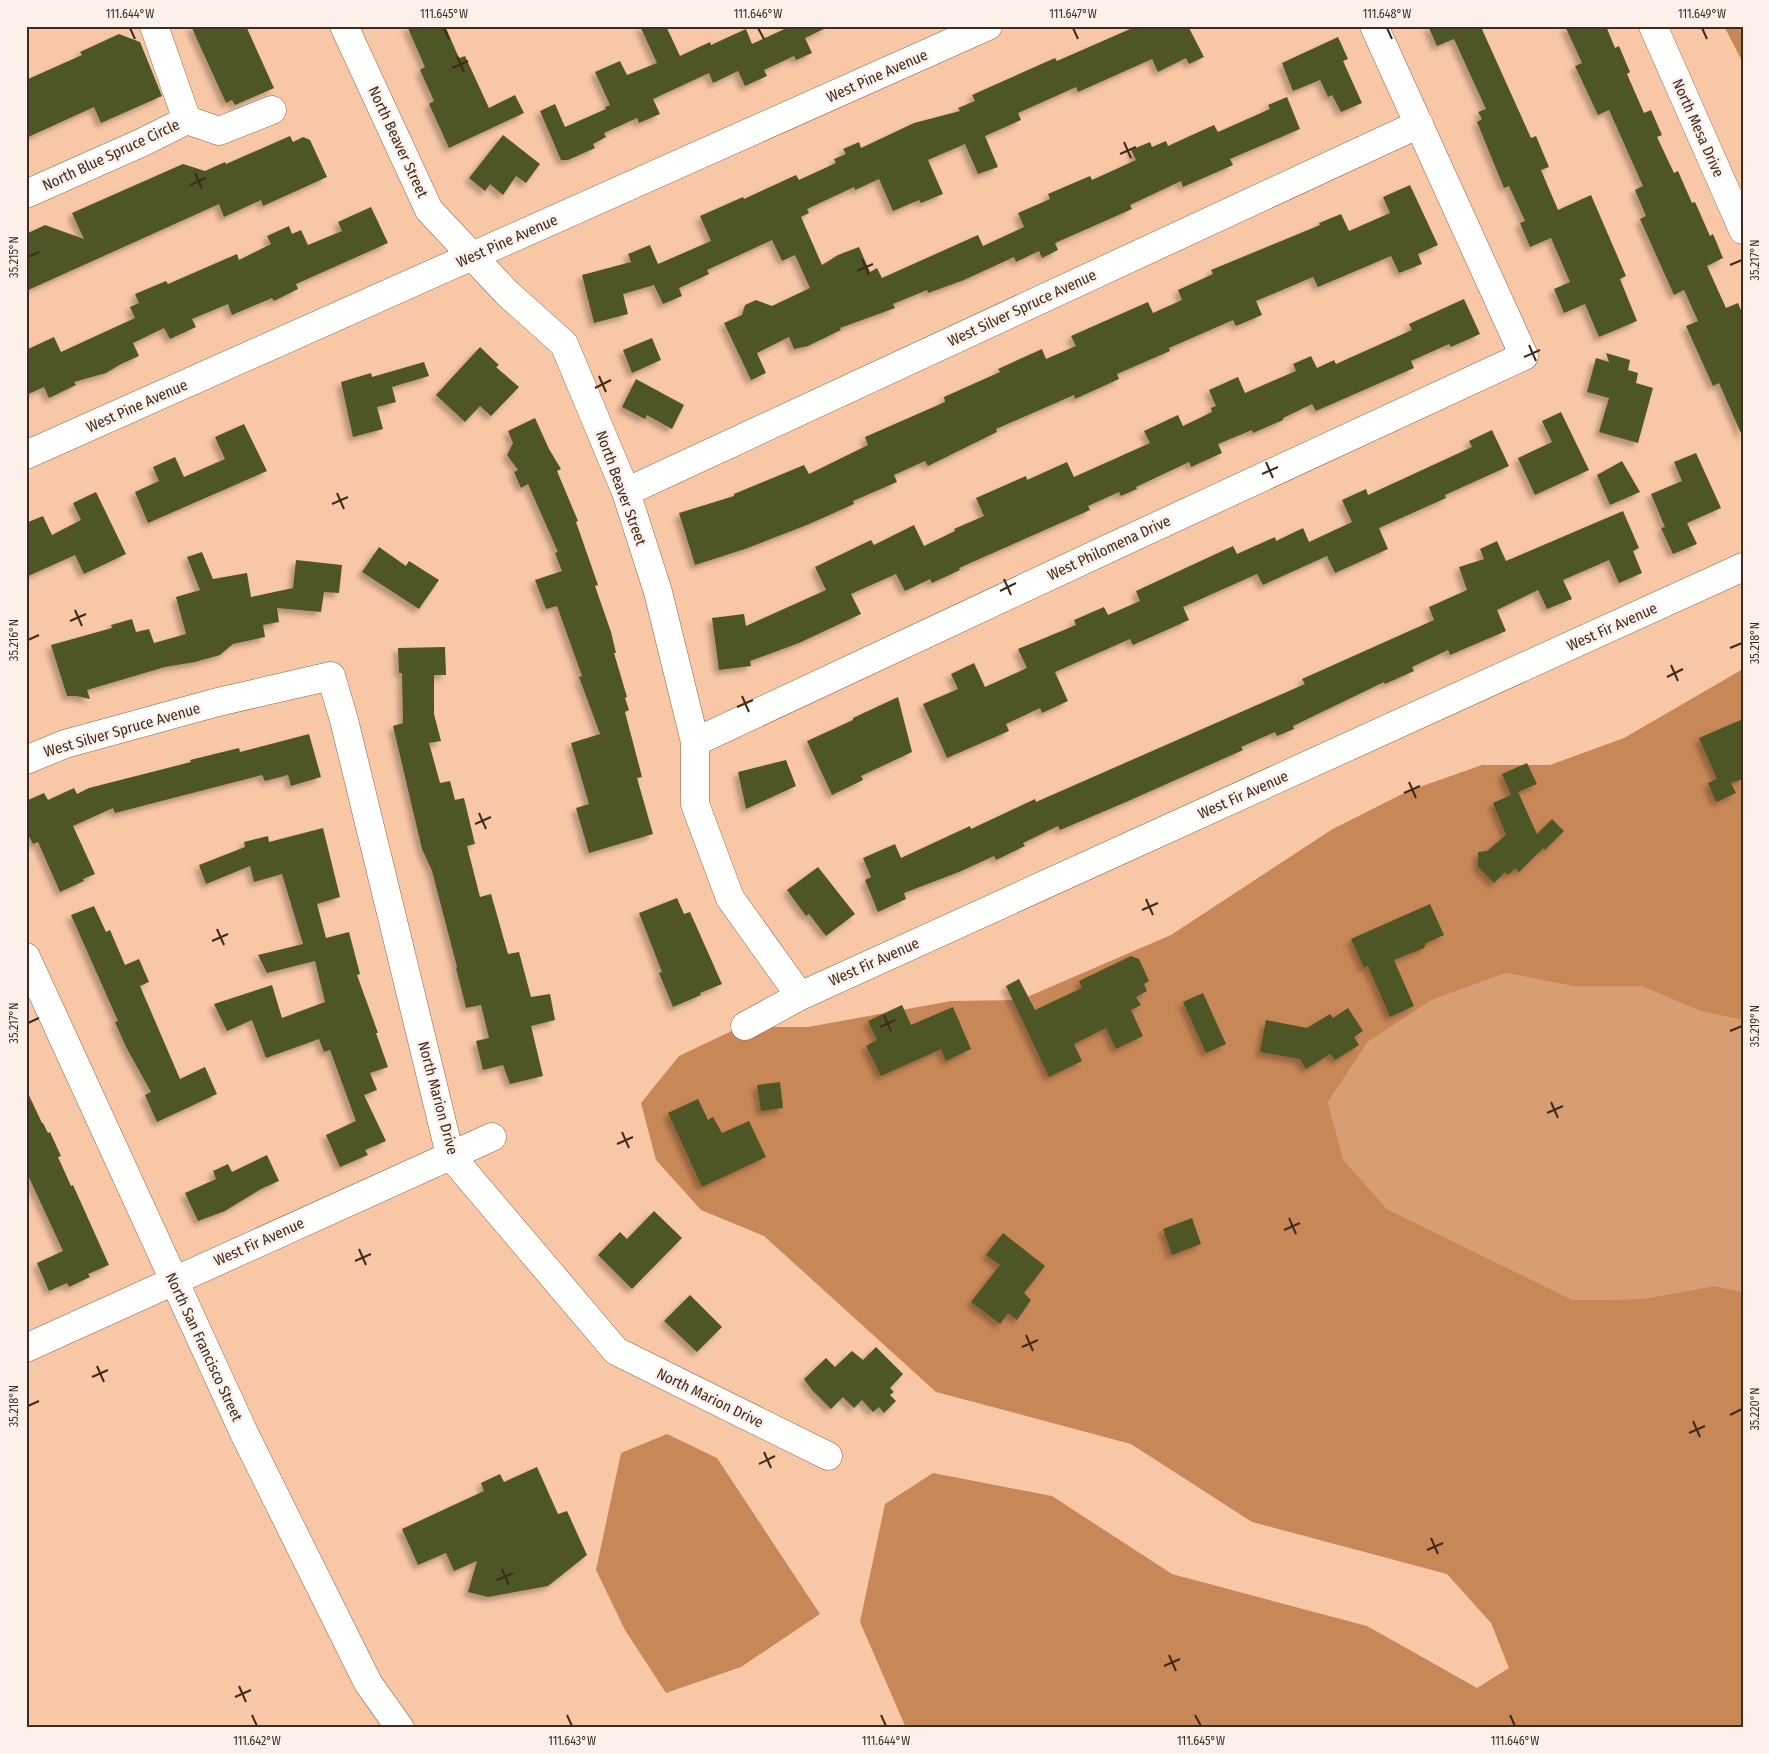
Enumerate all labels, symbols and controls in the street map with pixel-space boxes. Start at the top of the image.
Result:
text: 111.644°W [106,7,154,21]
text: 111.645°W [420,7,468,21]
text: 111.646°W [734,7,782,21]
text: 111.647°W [1049,7,1097,21]
text: 111.648°W [1363,7,1411,21]
text: 111.649°W [1678,7,1726,21]
street label: West Pine Avenue [824,46,930,106]
street label: North Mesa Drive [1668,76,1728,180]
street label: North Beaver Street [364,83,432,201]
street label: North Blue Spruce Circle [40,115,182,195]
street label: West Pine Avenue [454,211,560,271]
text: 35.215°N [7,236,21,278]
text: 35.217°N [1748,239,1762,281]
street label: West Silver Spruce Avenue [945,266,1099,350]
street label: West Pine Avenue [84,376,190,436]
street label: North Beaver Street [592,428,650,548]
street label: West Philomena Drive [1045,512,1173,584]
street label: West Fir Avenue [1564,599,1660,655]
text: 35.216°N [7,619,21,661]
text: 35.218°N [1748,622,1762,664]
street label: West Silver Spruce Avenue [42,699,202,761]
street label: West Fir Avenue [1195,767,1291,823]
street label: West Fir Avenue [826,934,922,990]
text: 35.217°N [7,1002,21,1044]
text: 35.219°N [1748,1005,1762,1047]
street label: North Marion Drive [414,1039,462,1157]
street label: West Fir Avenue [211,1214,307,1270]
street label: North San Francisco Street [162,1270,246,1424]
street label: North Marion Drive [654,1364,766,1432]
text: 35.218°N [7,1385,21,1427]
text: 35.220°N [1748,1387,1762,1431]
text: 111.642°W [233,1734,281,1748]
text: 111.643°W [548,1734,596,1748]
text: 111.644°W [862,1734,910,1748]
text: 111.645°W [1177,1734,1225,1748]
text: 111.646°W [1491,1734,1539,1748]

